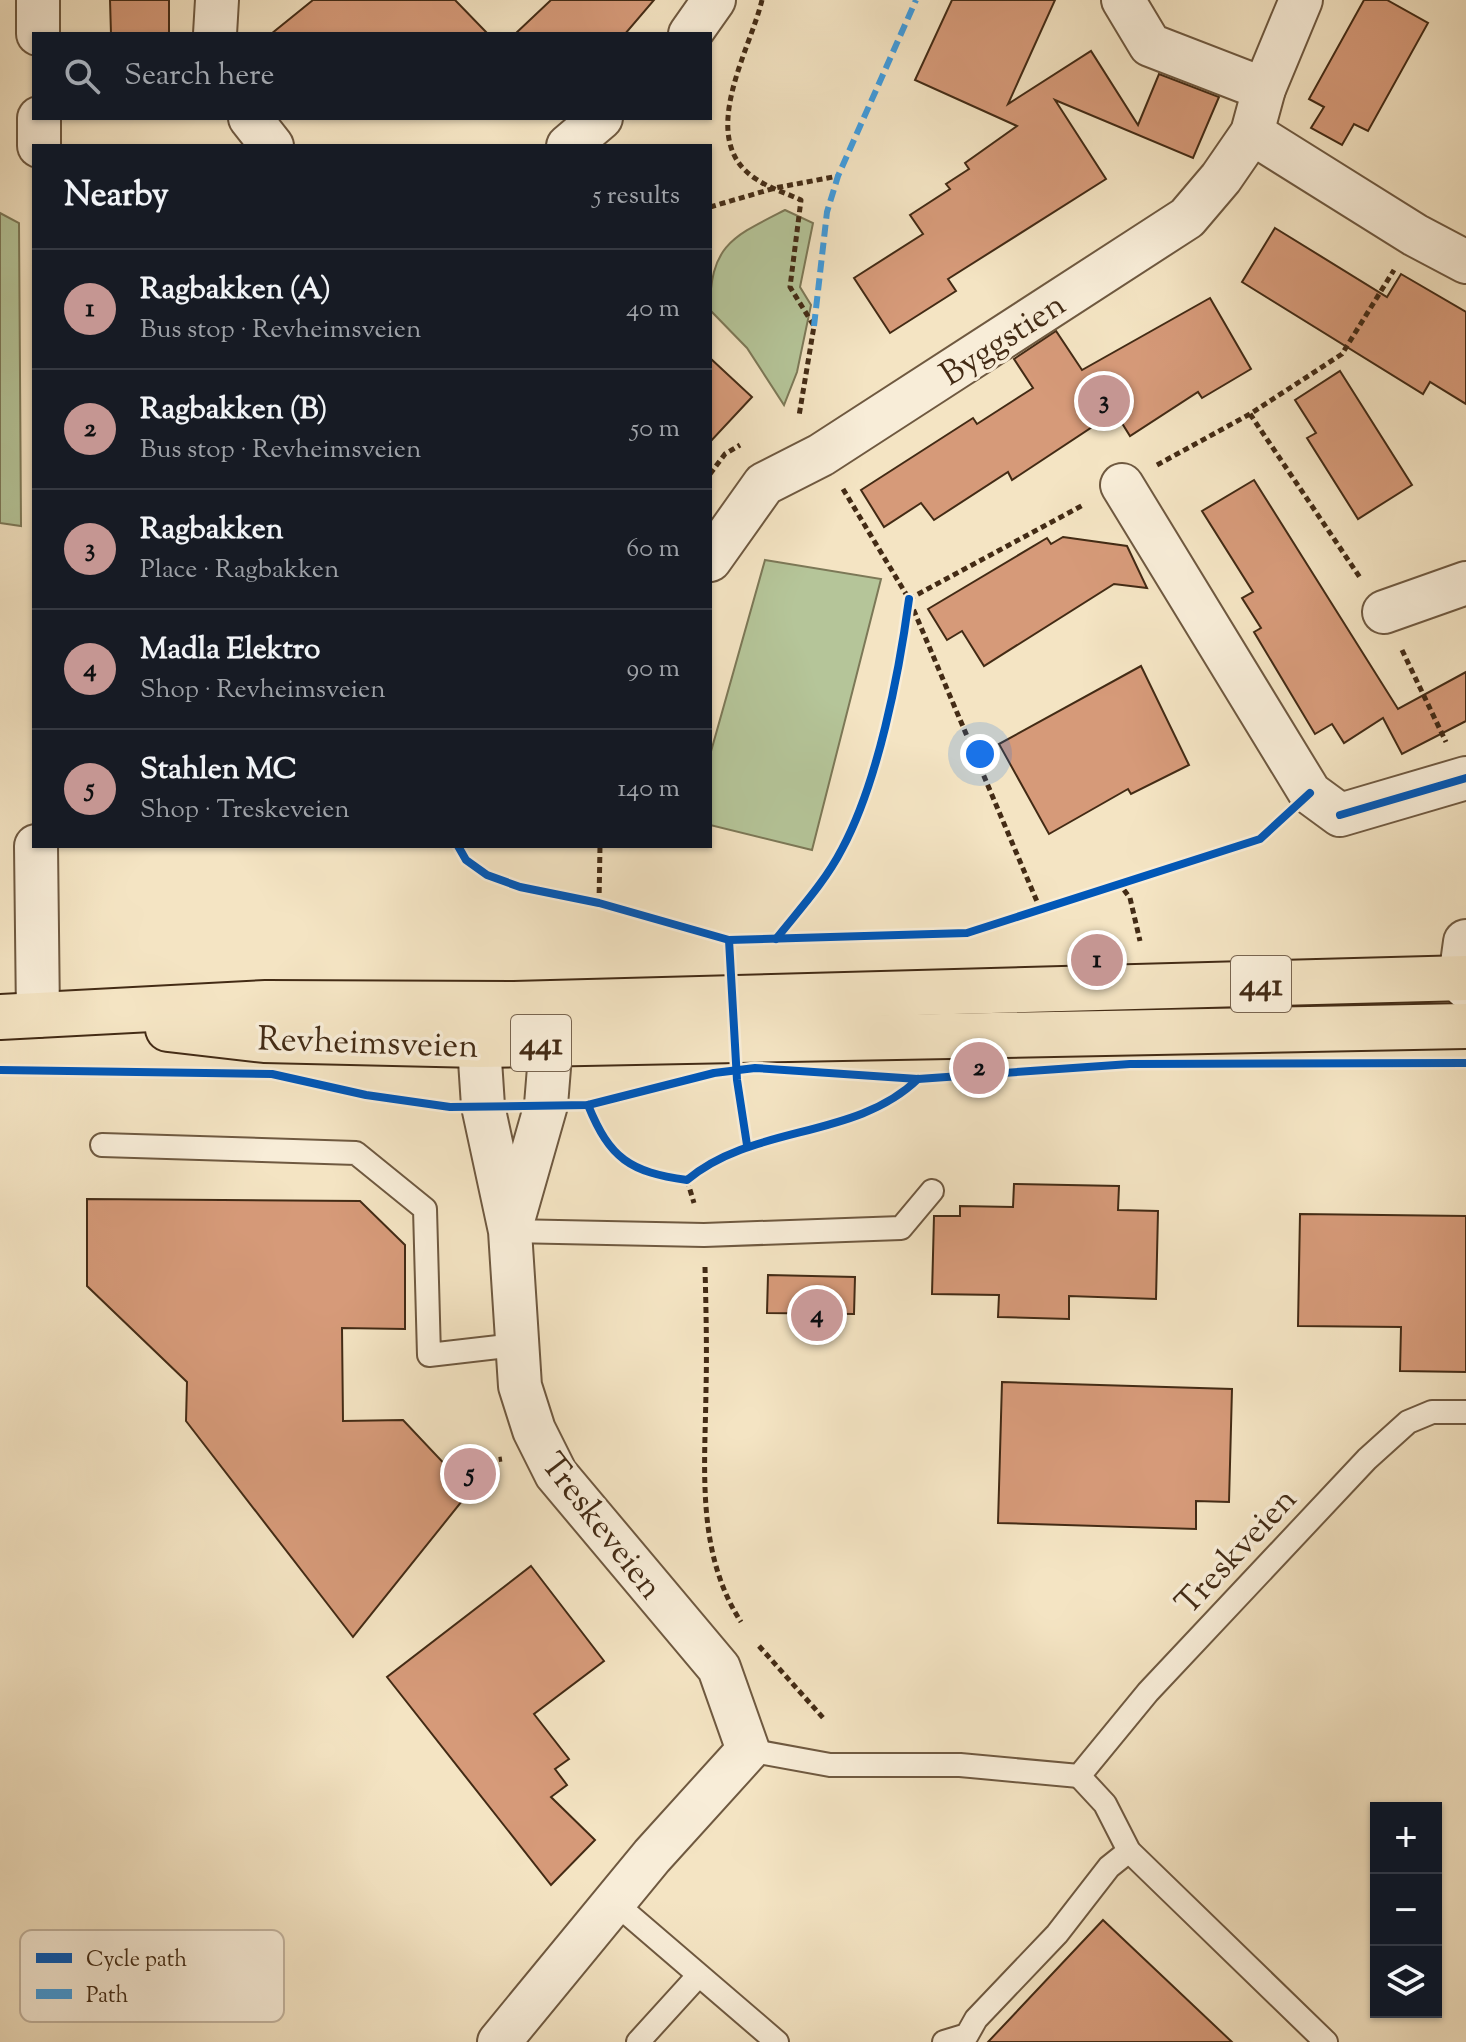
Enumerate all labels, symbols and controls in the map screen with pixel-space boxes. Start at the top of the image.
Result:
search box [32,32,712,120]
icon: search [60,54,104,98]
text: Search here [124,55,274,98]
text: Nearby [64,172,169,221]
text: 5 results [592,178,680,215]
text: Ragbakken (A) [140,269,331,312]
street label: Byggstien [931,282,1076,400]
text: 1 [86,291,94,328]
text: 40 m [626,291,680,328]
text: Bus stop · Revheimsveien [140,312,421,349]
pin: 3 [1078,371,1130,431]
text: Ragbakken (B) [140,389,327,432]
text: 2 [84,411,96,448]
text: 50 m [630,411,680,448]
text: Bus stop · Revheimsveien [140,432,421,469]
text: Ragbakken [140,509,283,552]
text: 3 [85,531,95,568]
text: 60 m [626,531,680,568]
text: Place · Ragbakken [140,552,339,589]
text: Madla Elektro [140,629,321,672]
text: 4 [83,651,97,688]
text: 90 m [627,651,680,688]
text: Shop · Revheimsveien [140,672,386,709]
your location [960,734,1000,774]
text: Stahlen MC [140,749,297,792]
text: 5 [86,771,94,808]
text: 140 m [617,771,680,808]
text: Shop · Treskeveien [140,792,350,829]
pin: 1 [1071,930,1123,990]
road number: 441 [1231,956,1291,1012]
road number: 441 [511,1015,571,1071]
street label: Revheimsveien [257,1016,479,1073]
pin: 2 [953,1038,1005,1098]
pin: 4 [791,1285,843,1345]
street label: Treskeveien [527,1443,673,1611]
pin: 5 [444,1444,496,1504]
street label: Treskveien [1165,1478,1310,1627]
map controls [1370,1802,1442,2018]
button: + [1370,1802,1442,1874]
button: − [1370,1874,1442,1946]
legend [20,1930,284,2022]
text: Cycle path [86,1945,187,1977]
button: layers [1370,1946,1442,2018]
text: Path [86,1981,129,2013]

